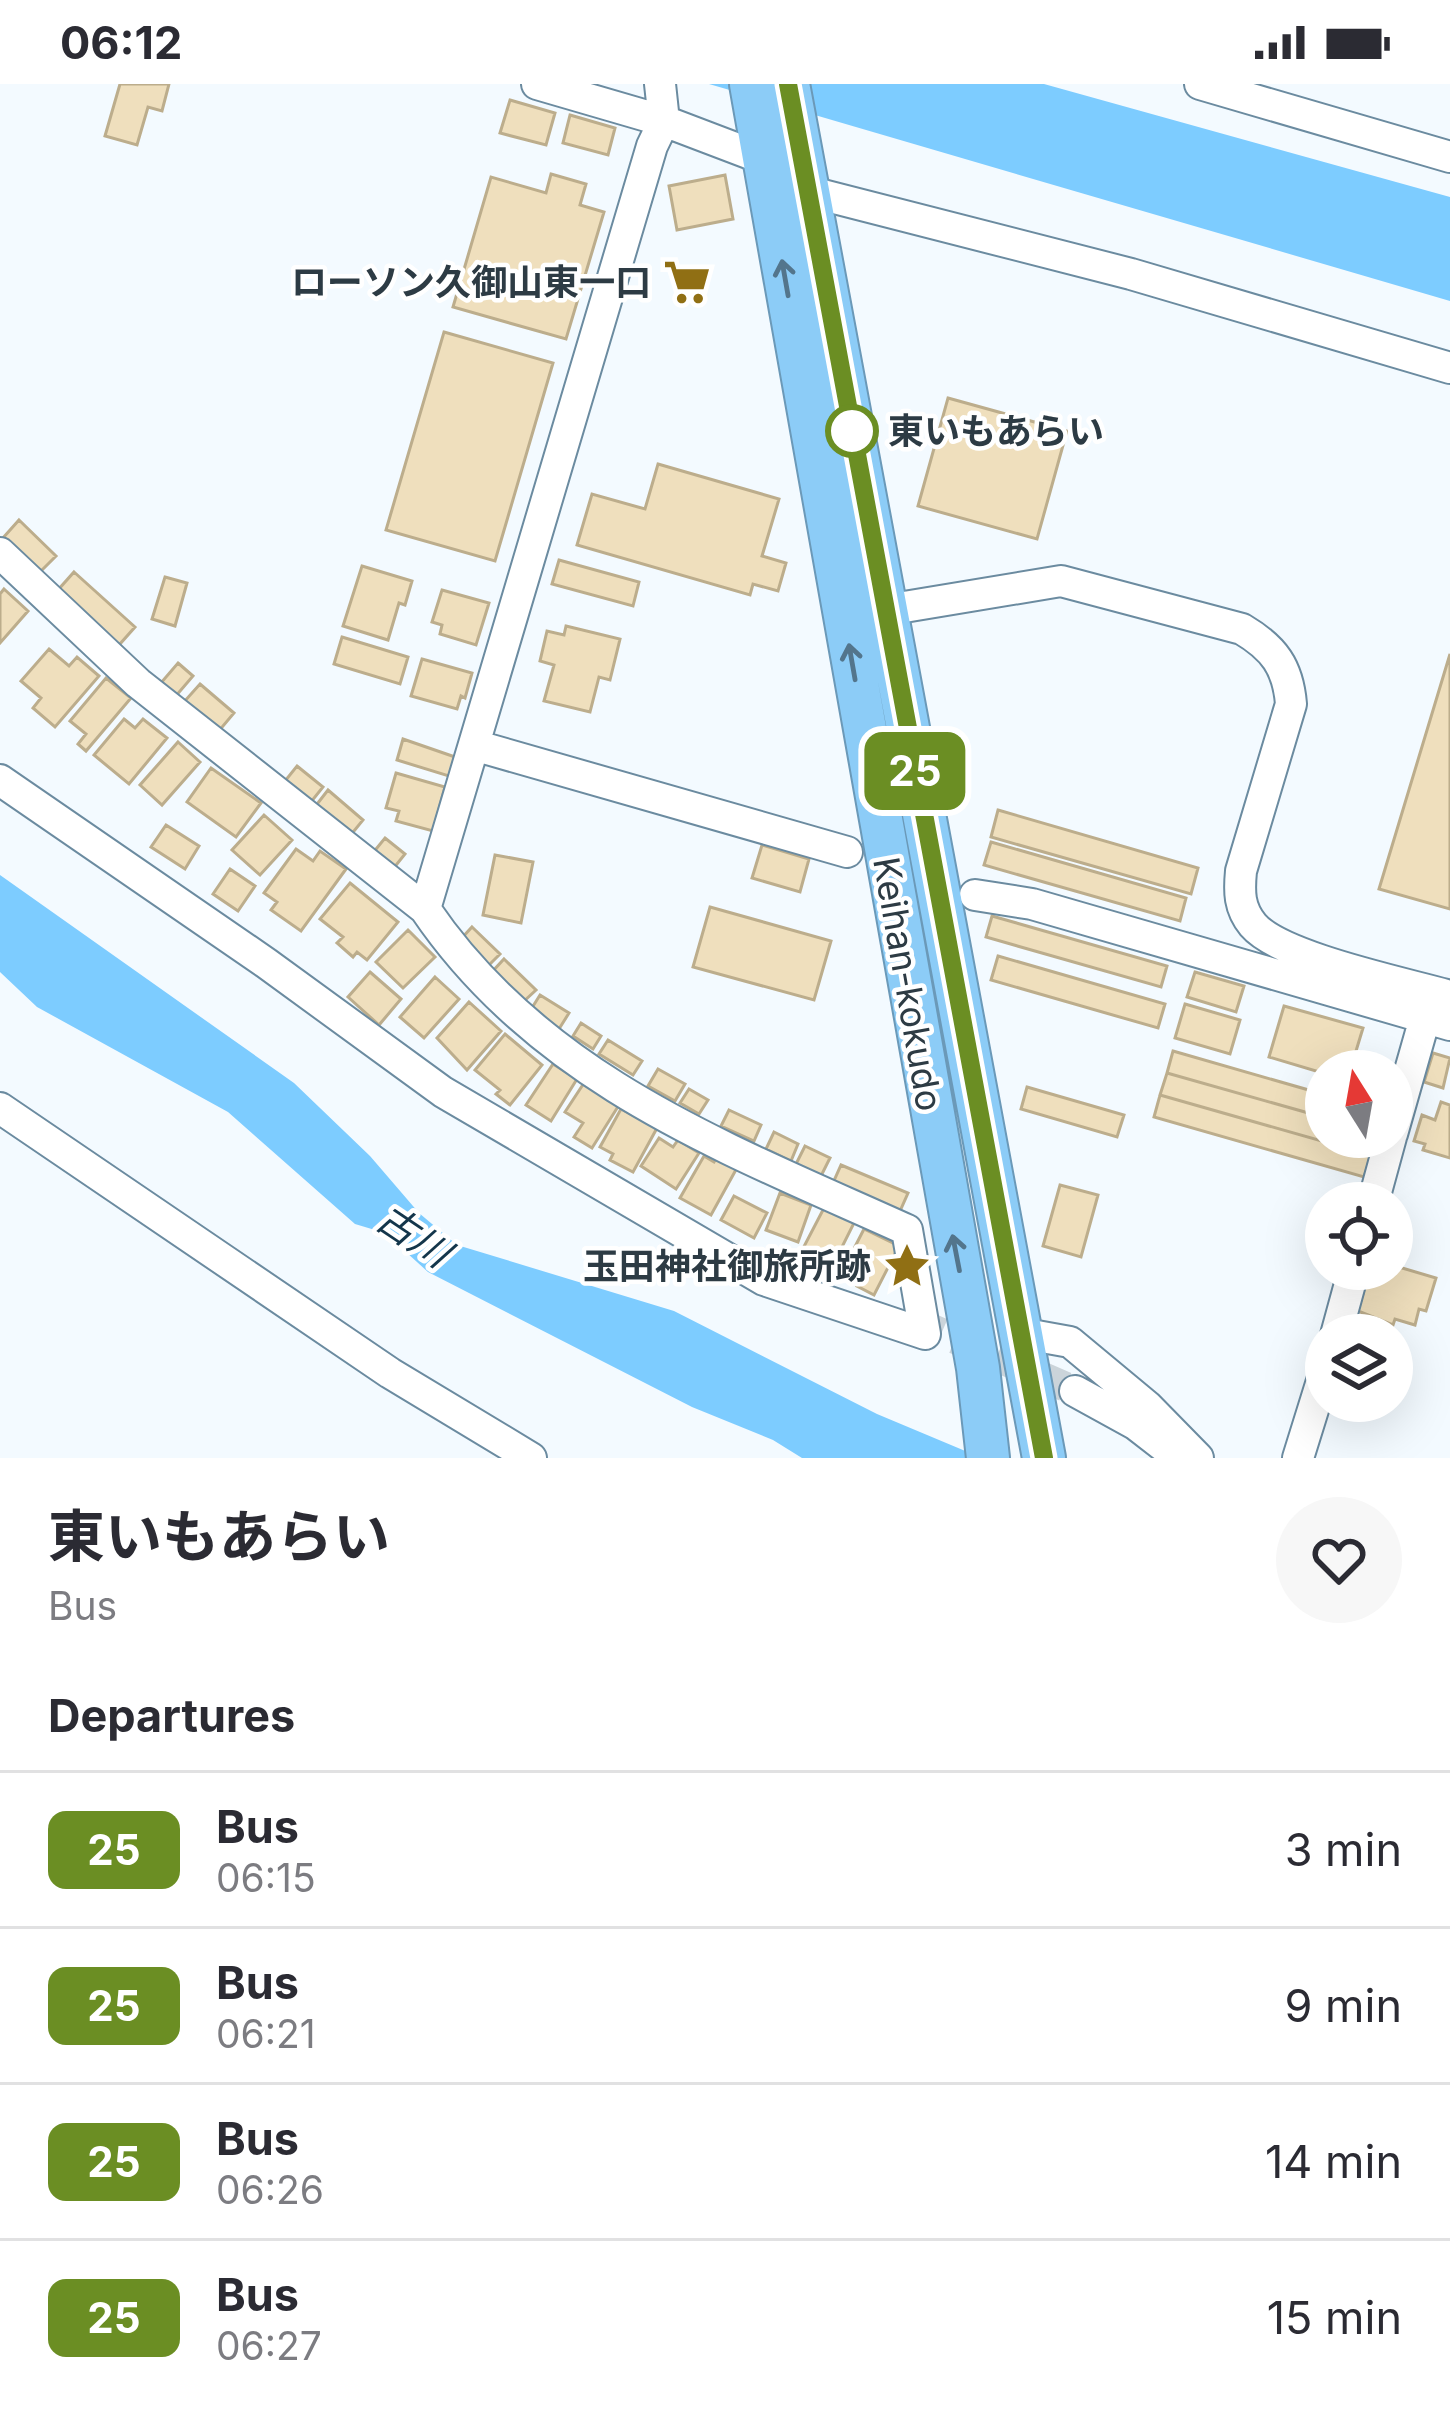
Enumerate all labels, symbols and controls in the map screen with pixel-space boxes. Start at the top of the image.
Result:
text: 06:12 [60,15,182,70]
supermarket icon: ローソン久御山東一口 [662,257,712,307]
one-way arrow [773,259,796,298]
place label: ローソン久御山東一口 [291,260,651,304]
marker: 東いもあらい [827,406,877,456]
place label: 東いもあらい [888,409,1104,453]
one-way arrow [840,644,863,683]
line badge: 25 [861,732,969,810]
text: 25 [888,745,942,796]
street label: Keihan-kokudo [864,854,952,1114]
north arrow [1305,1050,1413,1158]
map controls [1305,1050,1413,1422]
button: locate [1305,1182,1413,1290]
water label: 古川 [369,1194,463,1279]
one-way arrow [944,1235,966,1274]
place icon: 玉田神社御旅所跡 [882,1241,932,1291]
place label: 玉田神社御旅所跡 [583,1244,871,1288]
button: layers [1305,1314,1413,1422]
button: heart [1276,1497,1402,1623]
text: 東いもあらい [48,1502,390,1571]
text: Bus [48,1582,117,1629]
text: Departures [48,1688,295,1743]
text: Bus [216,1799,299,1854]
text: 3 min [1285,1822,1402,1877]
text: 25 [87,1824,141,1875]
text: 06:15 [216,1854,316,1901]
text: Bus [216,1955,299,2010]
text: 9 min [1285,1978,1402,2033]
text: 25 [87,1980,141,2031]
text: 06:21 [216,2010,316,2057]
text: Bus [216,2111,299,2166]
text: 14 min [1265,2134,1402,2189]
text: 25 [87,2136,141,2187]
text: 06:26 [216,2166,324,2213]
text: Bus [216,2267,299,2322]
text: 15 min [1267,2290,1402,2345]
text: 25 [87,2292,141,2343]
text: 06:27 [216,2322,322,2369]

